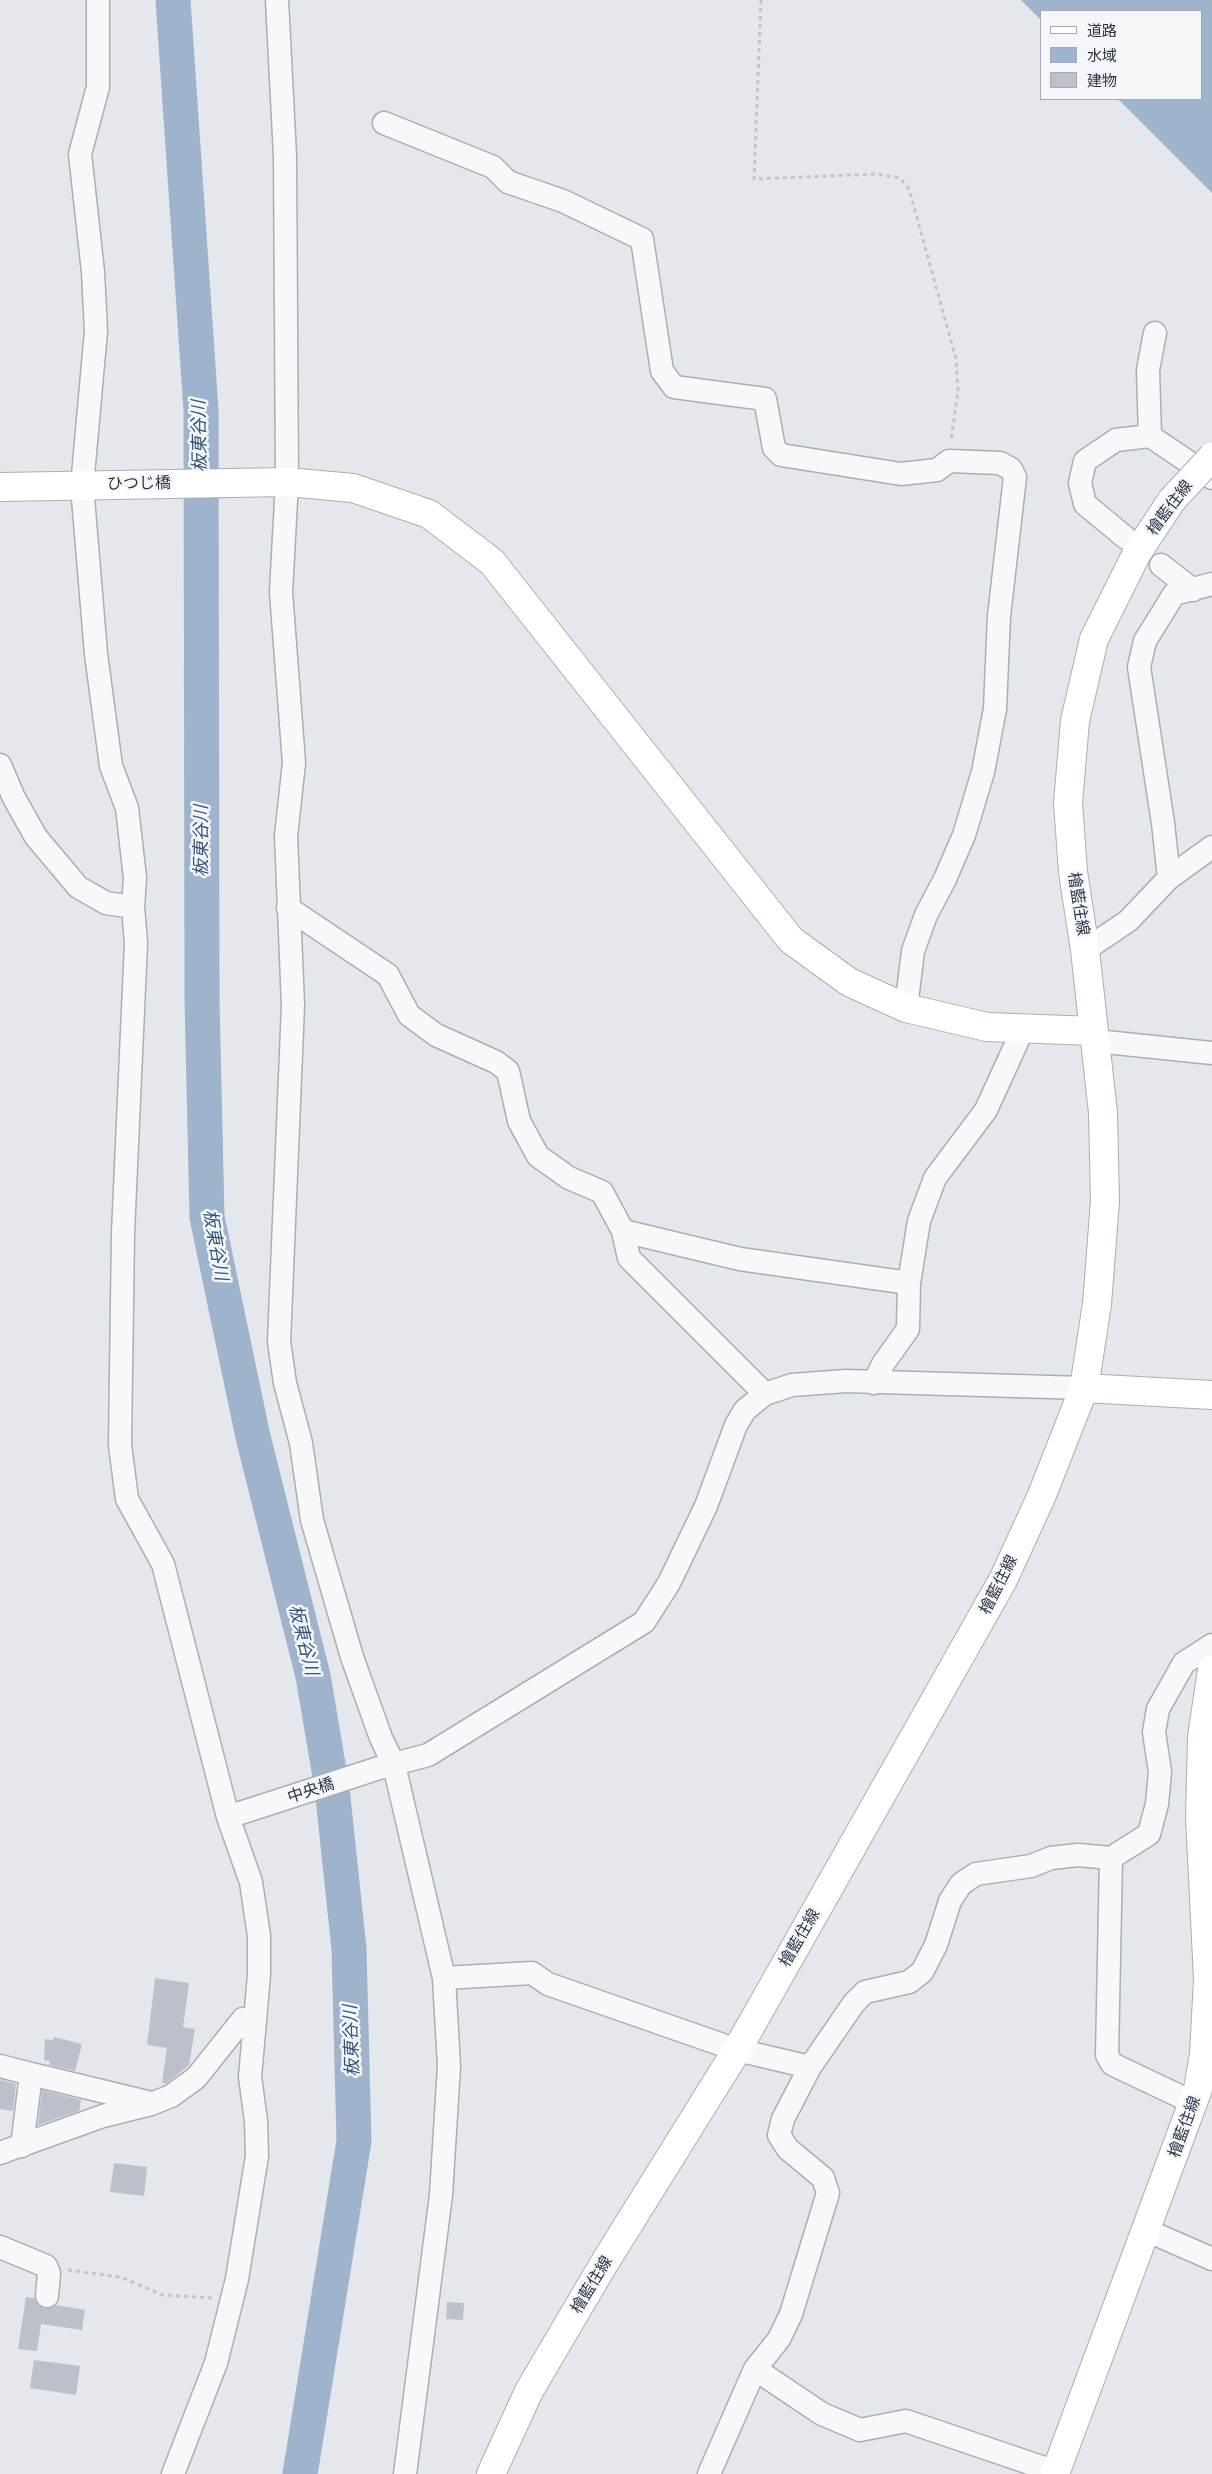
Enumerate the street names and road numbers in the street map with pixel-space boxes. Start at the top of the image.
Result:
street label: ひつじ橋 [107,474,171,494]
street label: 檜藍住線 [1143,477,1197,539]
street label: 檜藍住線 [1064,871,1092,937]
street label: 檜藍住線 [976,1552,1022,1618]
street label: 中央橋 [285,1774,337,1808]
street label: 檜藍住線 [776,1905,824,1971]
street label: 檜藍住線 [1165,2094,1205,2160]
street label: 檜藍住線 [567,2253,617,2317]

